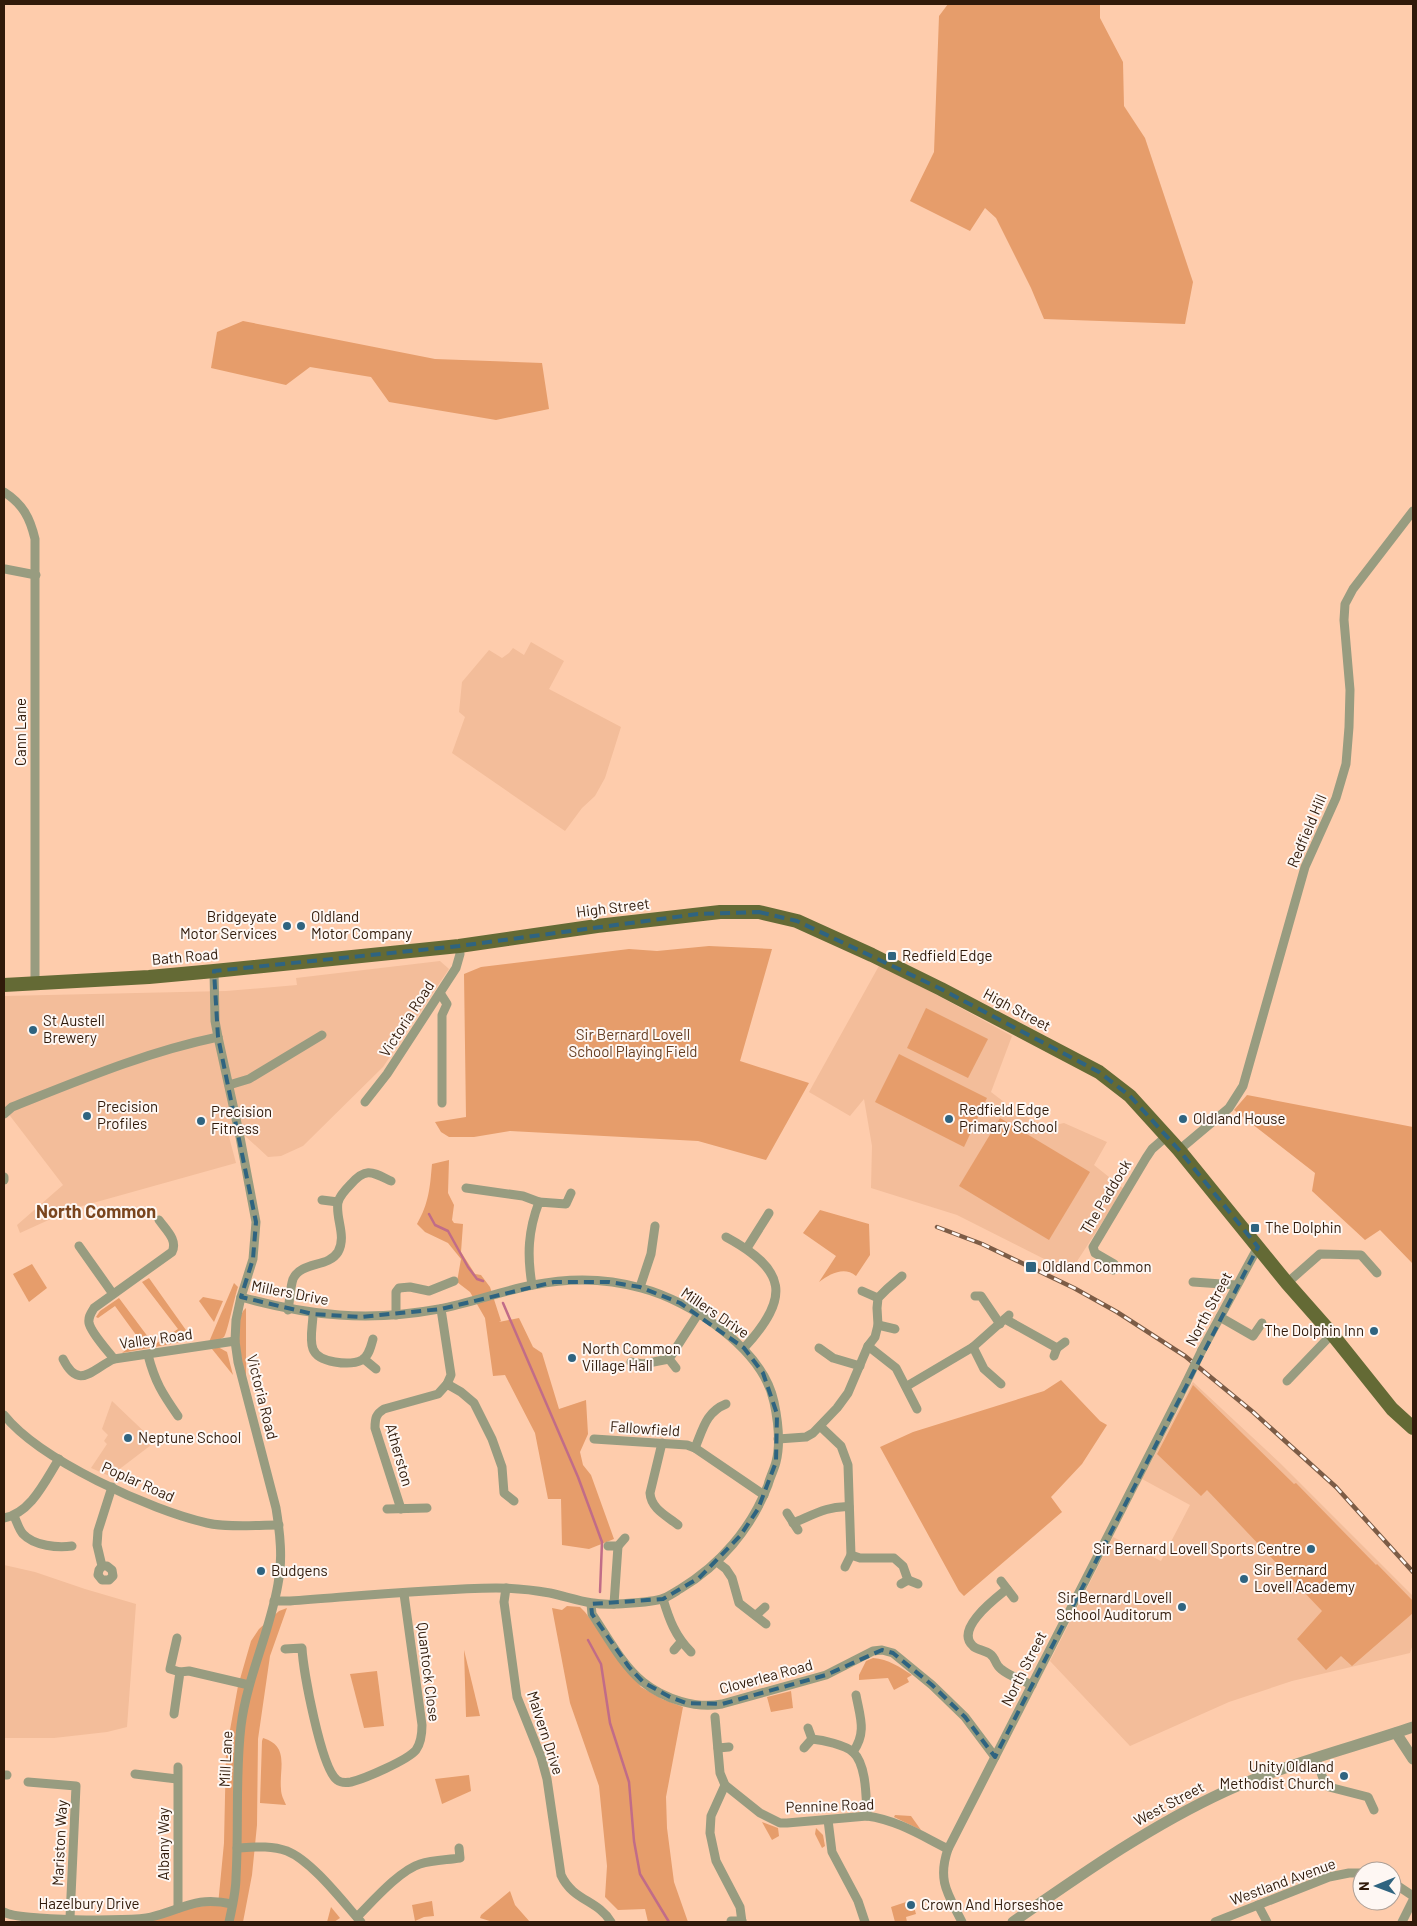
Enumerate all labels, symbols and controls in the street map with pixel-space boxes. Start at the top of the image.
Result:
street label: Cann Lane [11,698,29,766]
street label: Redfield Hill [1283,791,1330,870]
street label: High Street [575,894,651,920]
place label: Bridgeyate Motor Services [180,907,277,942]
place label: Oldland Motor Company [311,907,412,942]
marker: Bridgeyate Motor Services [281,920,293,932]
marker: Oldland Motor Company [295,920,307,932]
street label: Bath Road [151,944,219,968]
place label: Redfield Edge [902,946,992,964]
marker: Redfield Edge [886,950,898,962]
street label: Victoria Road [375,977,437,1060]
street label: High Street [981,984,1054,1034]
place label: St Austell Brewery [43,1011,105,1046]
marker: St Austell Brewery [27,1024,39,1036]
park label: Sir Bernard Lovell School Playing Field [568,1025,698,1060]
place label: Precision Profiles [97,1097,158,1132]
place label: Redfield Edge Primary School [959,1100,1057,1135]
place label: Precision Fitness [211,1102,272,1137]
place label: Oldland House [1193,1109,1286,1127]
marker: Precision Profiles [81,1110,93,1122]
marker: Redfield Edge Primary School [943,1113,955,1125]
marker: Oldland House [1177,1113,1189,1125]
marker: Precision Fitness [195,1115,207,1127]
street label: The Paddock [1076,1155,1135,1237]
district label: North Common [36,1200,156,1222]
place label: The Dolphin [1265,1218,1342,1236]
marker: The Dolphin [1249,1222,1261,1234]
place label: Oldland Common [1042,1257,1152,1275]
marker: Oldland Common [1024,1260,1038,1274]
street label: North Street [1181,1268,1235,1349]
street label: Millers Drive [250,1276,330,1308]
street label: Millers Drive [678,1283,753,1342]
place label: The Dolphin Inn [1264,1321,1364,1339]
street label: Valley Road [118,1324,194,1352]
marker: The Dolphin Inn [1368,1325,1380,1337]
place label: North Common Village Hall [582,1339,681,1374]
street label: Victoria Road [244,1352,282,1441]
marker: North Common Village Hall [566,1352,578,1364]
street label: Fallowfield [609,1417,681,1439]
street label: Atherston [382,1421,417,1488]
place label: Neptune School [138,1428,241,1446]
marker: Neptune School [122,1432,134,1444]
street label: Poplar Road [99,1457,178,1505]
place label: Sir Bernard Lovell Sports Centre [1093,1539,1301,1557]
marker: Sir Bernard Lovell Sports Centre [1305,1543,1317,1555]
place label: Sir Bernard Lovell Academy [1254,1560,1355,1595]
place label: Budgens [271,1561,328,1579]
marker: Budgens [255,1565,267,1577]
marker: Sir Bernard Lovell Academy [1238,1573,1250,1585]
place label: Sir Bernard Lovell School Auditorum [1056,1588,1172,1623]
marker: Sir Bernard Lovell School Auditorum [1176,1601,1188,1613]
street label: Quantock Close [414,1621,444,1723]
street label: North Street [997,1628,1050,1709]
street label: Cloverlea Road [717,1655,814,1697]
street label: Malvern Drive [524,1689,568,1777]
street label: Mill Lane [215,1730,235,1788]
place label: Unity Oldland Methodist Church [1220,1757,1334,1792]
marker: Unity Oldland Methodist Church [1338,1770,1350,1782]
street label: West Street [1130,1777,1207,1829]
street label: Pennine Road [785,1794,875,1816]
street label: Mariston Way [48,1799,70,1887]
street label: Albany Way [154,1807,172,1881]
street label: Westland Avenue [1227,1854,1338,1908]
north arrow [1352,1861,1402,1911]
text: N [1355,1881,1372,1891]
street label: Hazelbury Drive [38,1894,140,1912]
place label: Crown And Horseshoe [921,1895,1063,1913]
marker: Crown And Horseshoe [905,1899,917,1911]

